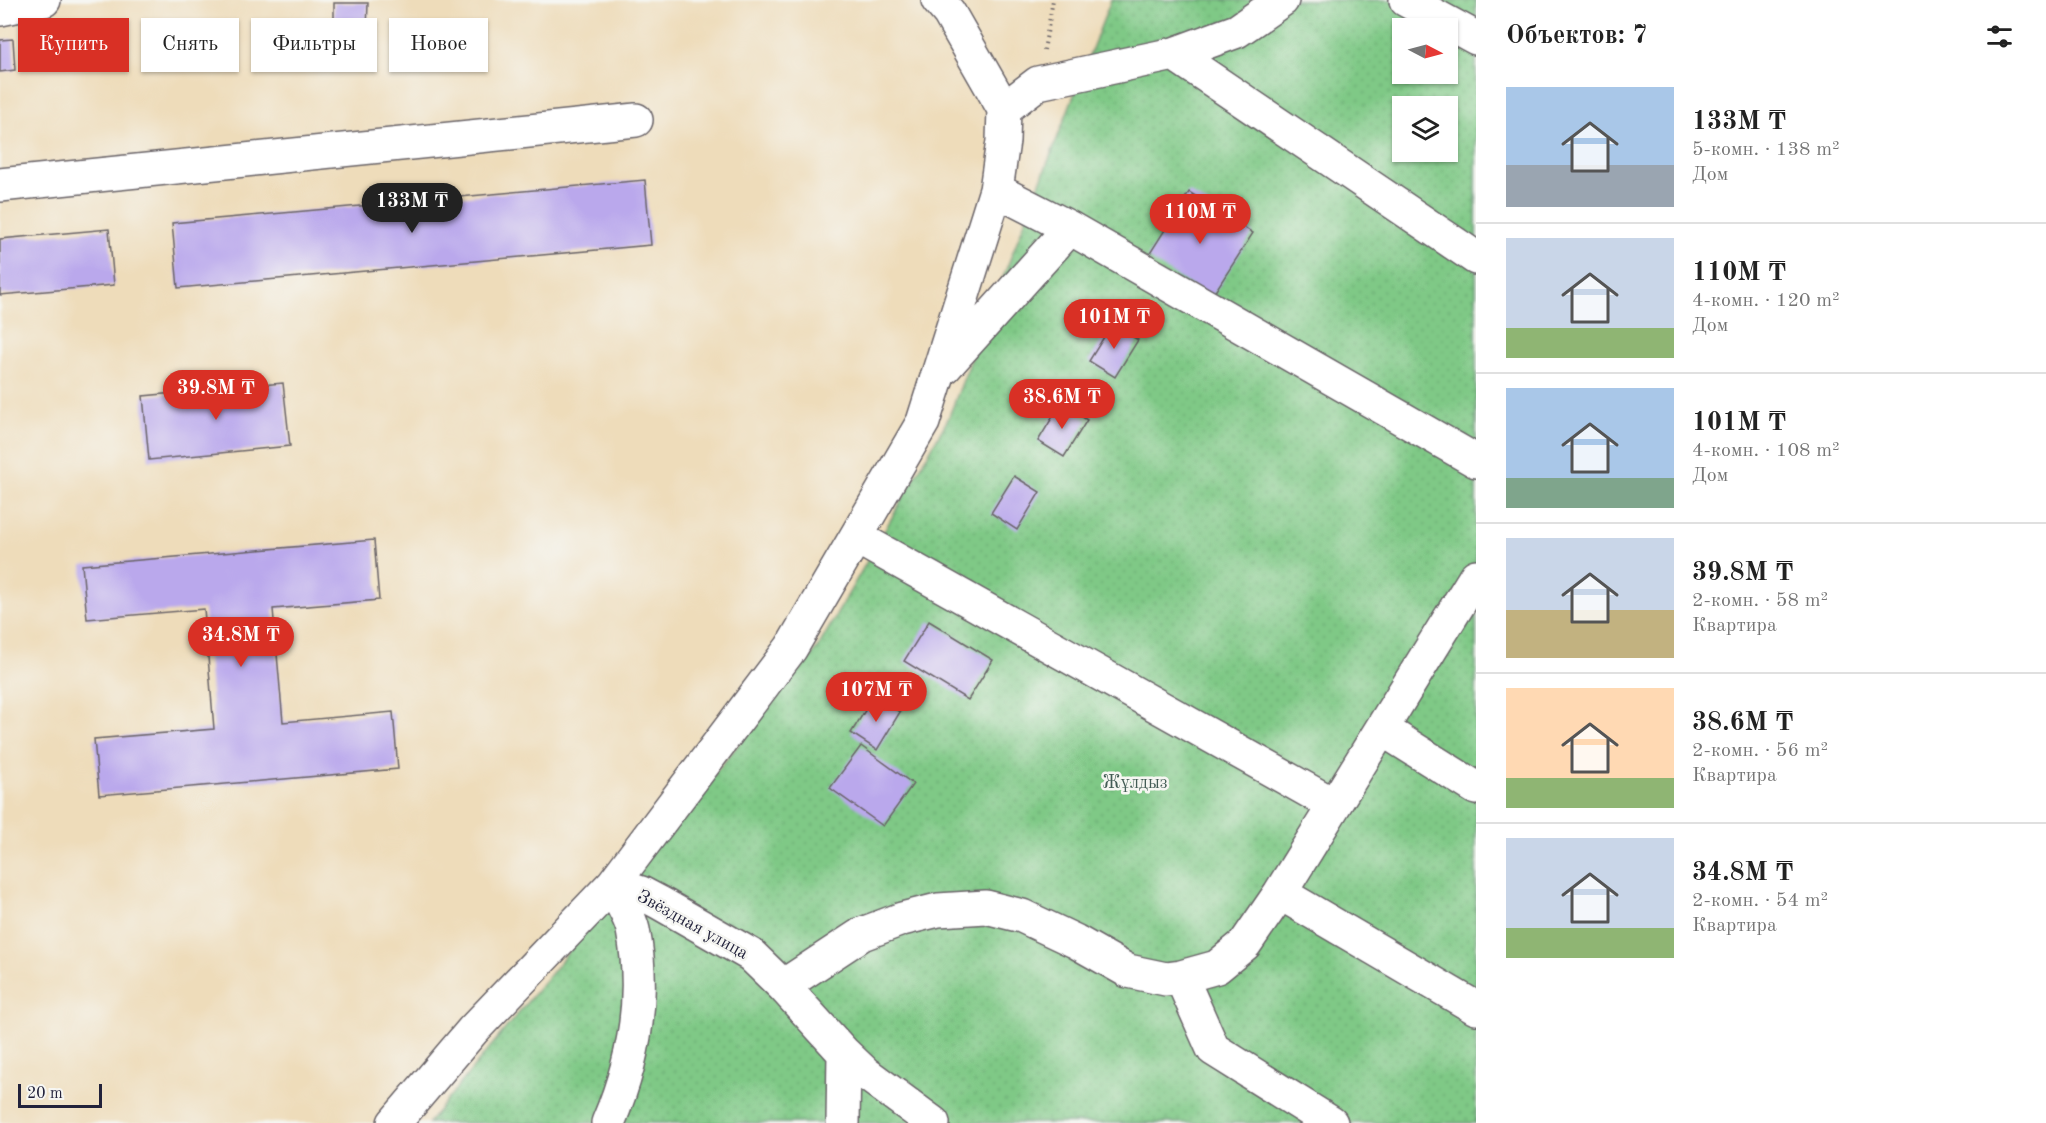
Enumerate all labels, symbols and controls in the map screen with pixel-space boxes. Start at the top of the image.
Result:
chip: Купить [18,18,129,72]
chip: Снять [141,18,239,72]
chip: Фильтры [251,18,377,72]
chip: Новое [389,18,488,72]
north arrow [1392,18,1458,84]
map controls [1392,18,1458,162]
icon: filters [1983,20,2016,53]
text: Объектов: 7 [1506,23,1647,49]
button: layers [1392,96,1458,162]
text: 133M ₸ [1692,109,1786,135]
icon: home [1554,111,1626,183]
text: 5-комн. · 138 m² [1692,140,1840,160]
text: Дом [1692,165,1728,185]
pin: 133M ₸ [363,183,461,234]
text: 133M ₸ [376,192,448,212]
pin: 110M ₸ [1151,194,1249,245]
text: 110M ₸ [1164,203,1236,223]
text: 110M ₸ [1692,260,1786,286]
icon: home [1554,262,1626,334]
text: 4-комн. · 120 m² [1692,291,1840,311]
pin: 101M ₸ [1065,299,1163,350]
text: 101M ₸ [1078,308,1150,328]
text: Дом [1692,316,1728,336]
pin: 39.8M ₸ [161,370,271,421]
text: 39.8M ₸ [177,379,255,399]
pin: 38.6M ₸ [1007,379,1117,430]
text: 38.6M ₸ [1023,388,1101,408]
text: 101M ₸ [1692,410,1786,436]
icon: home [1554,412,1626,484]
text: 4-комн. · 108 m² [1692,441,1840,461]
text: Дом [1692,466,1728,486]
text: 39.8M ₸ [1692,560,1794,586]
icon: home [1554,562,1626,634]
text: 2-комн. · 58 m² [1692,591,1828,611]
text: Квартира [1692,616,1777,636]
pin: 34.8M ₸ [186,617,296,668]
text: 34.8M ₸ [202,626,280,646]
pin: 107M ₸ [827,672,925,723]
text: 107M ₸ [840,681,912,701]
text: 38.6M ₸ [1692,710,1794,736]
icon: home [1554,712,1626,784]
text: 2-комн. · 56 m² [1692,741,1828,761]
text: Квартира [1692,766,1777,786]
park label: Жұлдыз [1102,774,1168,792]
text: 34.8M ₸ [1692,860,1794,886]
icon: home [1554,862,1626,934]
street label: Звёздная улица [634,887,751,963]
text: 2-комн. · 54 m² [1692,891,1828,911]
text: Квартира [1692,916,1777,936]
scale bar [18,1081,102,1108]
text: 20 m [27,1086,63,1102]

